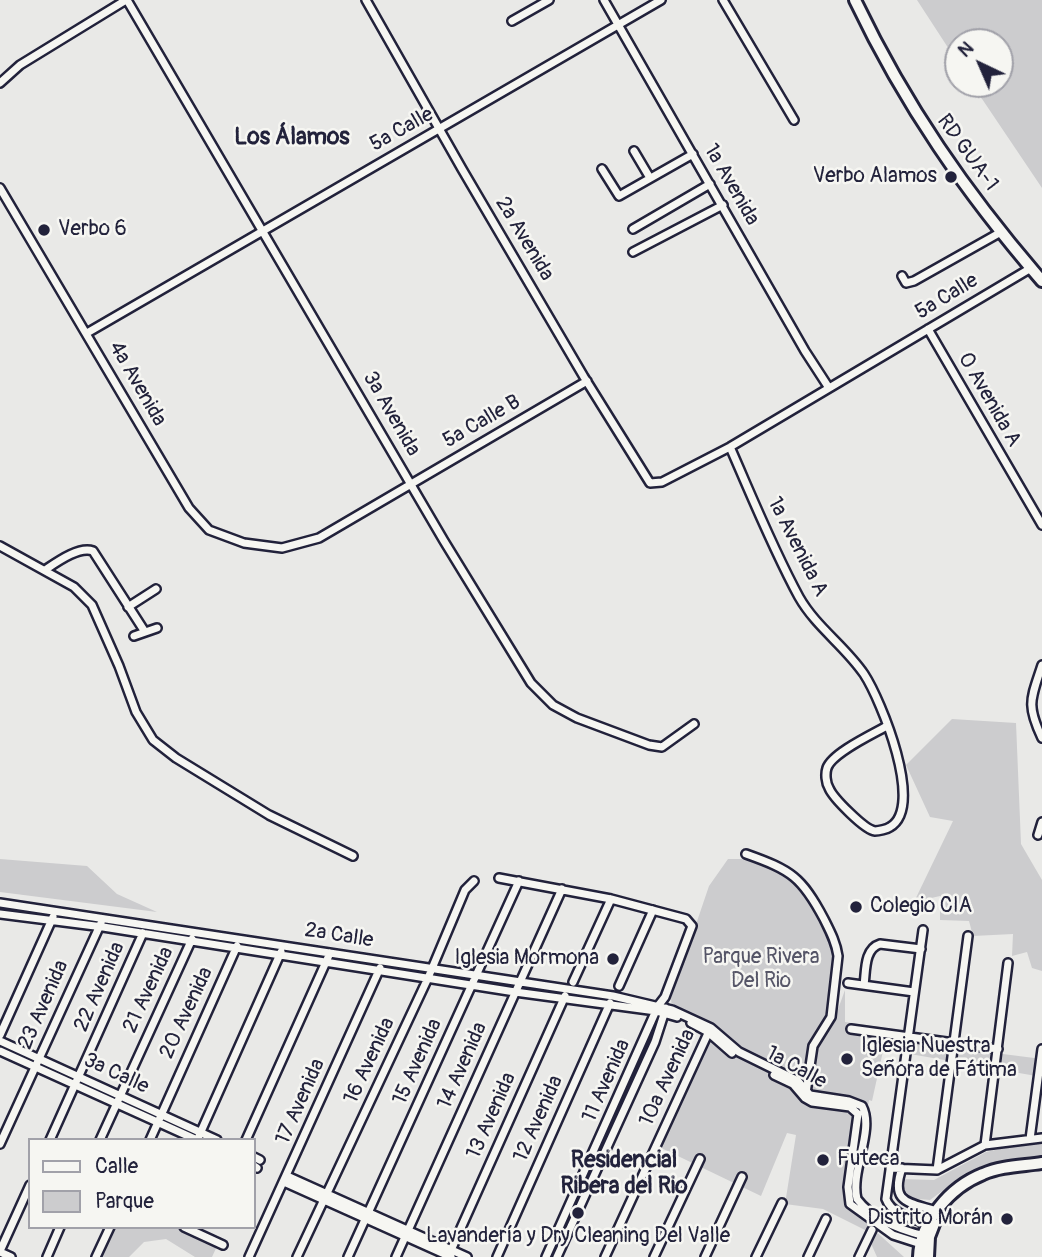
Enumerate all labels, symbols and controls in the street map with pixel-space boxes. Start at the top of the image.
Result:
north arrow [944,28,1014,98]
text: N [953,36,979,62]
street label: 5a Calle [366,102,438,158]
street label: RD GUA-1 [931,110,1003,196]
district label: Los Álamos [234,124,350,152]
street label: 1a Avenida [698,140,764,230]
place label: Verbo Alamos [813,164,937,190]
marker: Verbo Alamos [943,169,959,185]
street label: 2a Avenida [489,192,559,286]
place label: Verbo 6 [58,217,127,243]
marker: Verbo 6 [36,222,52,238]
street label: 5a Calle [911,268,983,326]
street label: 4a Avenida [103,337,171,431]
street label: 0 Avenida A [952,348,1026,452]
street label: 3a Avenida [357,367,425,461]
street label: 5a Calle B [439,390,525,454]
street label: 1a Avenida A [761,493,833,601]
place label: Colegio CIA [870,894,972,920]
marker: Colegio CIA [848,899,864,915]
street label: 2a Calle [303,918,375,954]
street label: 22 Avenida [69,938,131,1036]
street label: 21 Avenida [118,943,180,1037]
park label: Parque Rivera Del Rio [703,945,819,995]
place label: Iglesia Mormona [454,946,599,972]
marker: Iglesia Mormona [605,951,621,967]
street label: 23 Avenida [13,957,75,1053]
street label: 20 Avenida [155,963,219,1063]
street label: 16 Avenida [339,1014,401,1108]
street label: 15 Avenida [388,1015,448,1109]
street label: 14 Avenida [433,1019,493,1113]
street label: 10a Avenida [635,1025,701,1131]
place label: Iglesia Nuestra Señora de Fátima [861,1034,1017,1084]
street label: 11 Avenida [578,1035,636,1127]
street label: 1a Calle [761,1041,831,1095]
street label: 3a Calle [79,1048,153,1100]
marker: Iglesia Nuestra Señora de Fátima [839,1051,855,1067]
street label: 17 Avenida [271,1055,331,1149]
street label: 13 Avenida [462,1069,522,1163]
street label: 12 Avenida [509,1072,569,1166]
legend [28,1138,256,1229]
district label: Residencial Ribera del Rio [560,1147,688,1201]
place label: Futeca [837,1147,899,1173]
marker: Futeca [815,1152,831,1168]
text: Calle [95,1153,138,1180]
text: Parque [95,1188,154,1215]
marker: Lavandería y Dry Cleaning Del Valle [570,1205,586,1221]
place label: Distrito Morán [867,1206,993,1232]
marker: Distrito Morán [999,1211,1015,1227]
place label: Lavandería y Dry Cleaning Del Valle [426,1224,730,1250]

